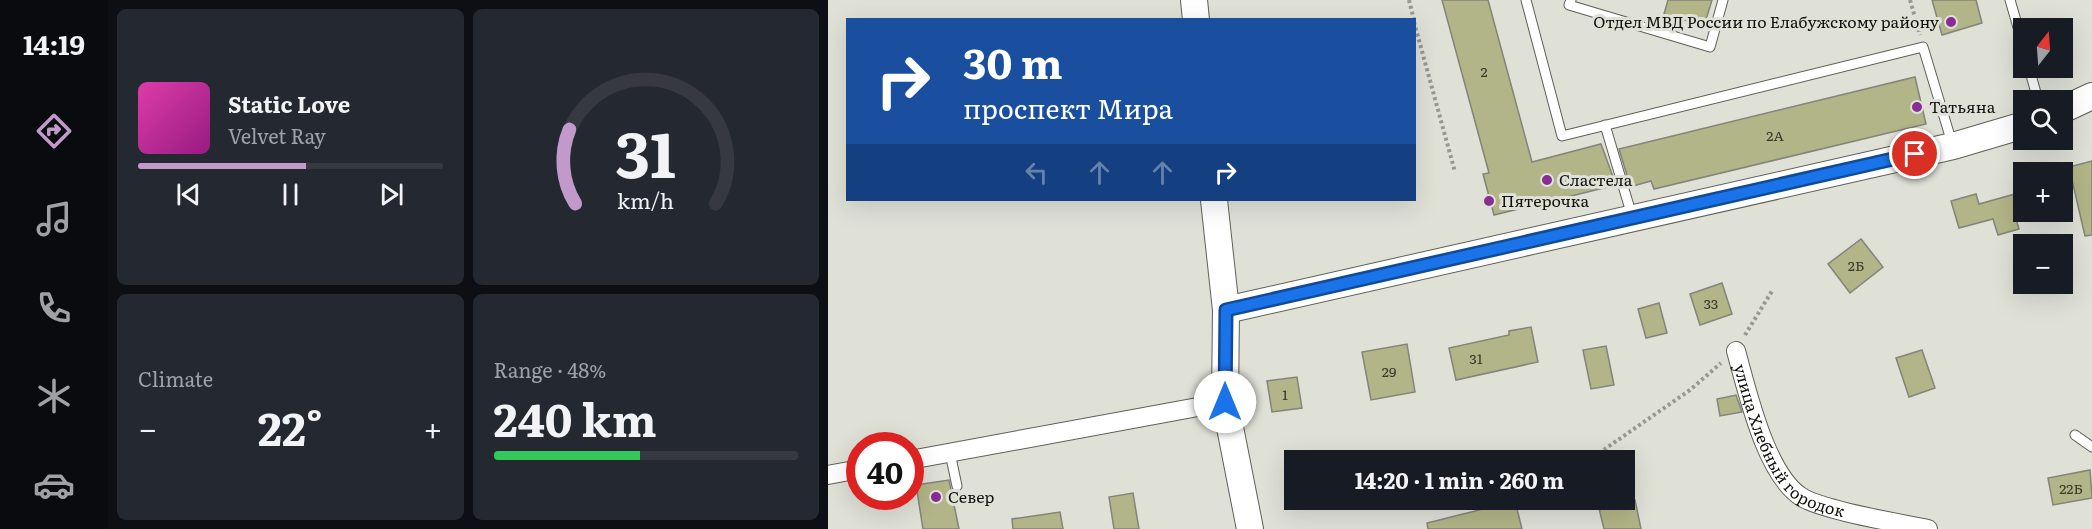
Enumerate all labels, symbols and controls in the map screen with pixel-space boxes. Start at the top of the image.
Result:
place label: Отдел МВД России по Елабужскому району [1593,9,1940,33]
marker: Отдел МВД России по Елабужскому району [1944,15,1958,29]
north arrow [2013,18,2073,78]
map controls [2013,18,2073,294]
text: 14:19 [23,23,85,63]
text: 30 m [963,30,1063,92]
icon: right [864,42,942,120]
house number: 2 [1480,61,1488,81]
text: Static Love [228,87,350,120]
text: проспект Мира [963,87,1173,127]
button: search [2013,90,2073,150]
place label: Татьяна [1929,94,1996,118]
marker: Татьяна [1910,100,1924,114]
text: 31 [615,105,676,197]
icon: directions [33,110,75,152]
text: Velvet Ray [228,120,326,150]
house number: 2А [1766,125,1784,145]
pin [1889,128,1940,179]
icon: arrive [1898,137,1931,170]
icon: left [1020,156,1053,189]
icon: ahead [1083,156,1116,189]
icon: ahead [1146,156,1179,189]
icon: right [1209,156,1242,189]
button: + [2013,162,2073,222]
place label: Сластела [1559,167,1633,191]
marker: Сластела [1540,173,1554,187]
icon: previous [172,178,205,211]
icon: pause [274,178,307,211]
icon: next [375,178,408,211]
text: km/h [617,184,674,216]
place label: Пятерочка [1501,188,1589,212]
marker: Пятерочка [1482,194,1496,208]
icon: music [33,198,75,240]
button: − [2013,234,2073,294]
house number: 2Б [1848,255,1864,275]
icon: phone [33,287,75,329]
house number: 33 [1704,293,1718,313]
house number: 31 [1469,348,1483,368]
text: Range · 48% [494,354,606,384]
house number: 29 [1382,361,1396,381]
street label: улица Хлебный городок [1729,361,1848,522]
text: Climate [138,363,213,393]
position arrow [1193,370,1257,434]
icon: climate [33,375,75,417]
text: 240 km [494,384,657,451]
house number: 1 [1282,384,1288,404]
text: 22° [258,393,323,460]
text: − [138,402,157,451]
text: + [423,402,442,451]
speed limit sign: 40 [846,432,924,510]
text: 14:20 · 1 min · 260 m [1355,463,1564,496]
icon: car [33,464,75,506]
house number: 22Б [2059,478,2083,498]
place label: Север [948,484,994,508]
marker: Север [929,490,943,504]

